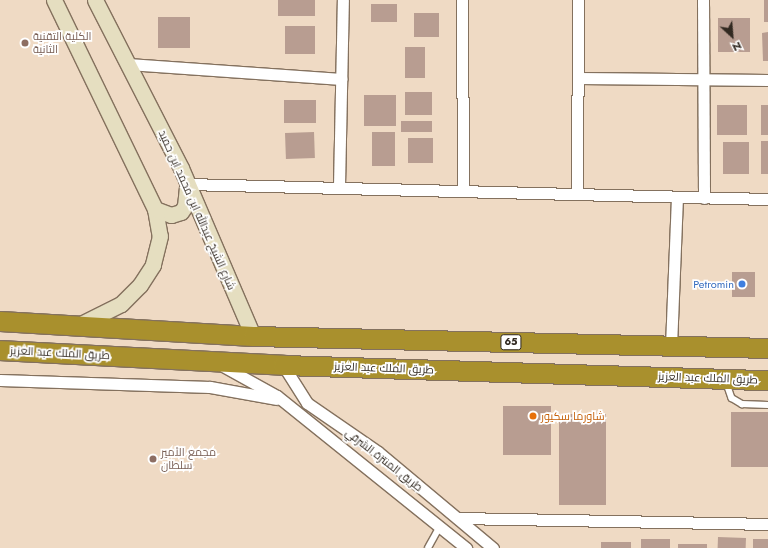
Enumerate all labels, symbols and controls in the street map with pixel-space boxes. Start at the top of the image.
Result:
north arrow [712,16,752,56]
place label: الكلية التقنية الثانية [33,30,92,56]
marker: الكلية التقنية الثانية [20,38,30,48]
text: N [730,38,745,56]
street label: شارع الشيخ عبدالله ابن محمد ابن حميد [156,128,238,292]
place label: Petromin [693,277,734,291]
marker: Petromin [737,279,747,289]
road number: 65 [500,334,522,350]
street label: طريق الملك عبد العزيز [10,344,110,362]
street label: طريق الملك عبد العزيز [334,360,434,376]
street label: طريق الملك عبد العزيز [658,370,758,386]
place label: شاورما سكيور [541,409,605,423]
marker: شاورما سكيور [528,411,538,421]
street label: طريق المنتزة الشرقي [343,426,425,494]
place label: مجمع الأمير سلطان [161,446,216,472]
marker: مجمع الأمير سلطان [148,454,158,464]

